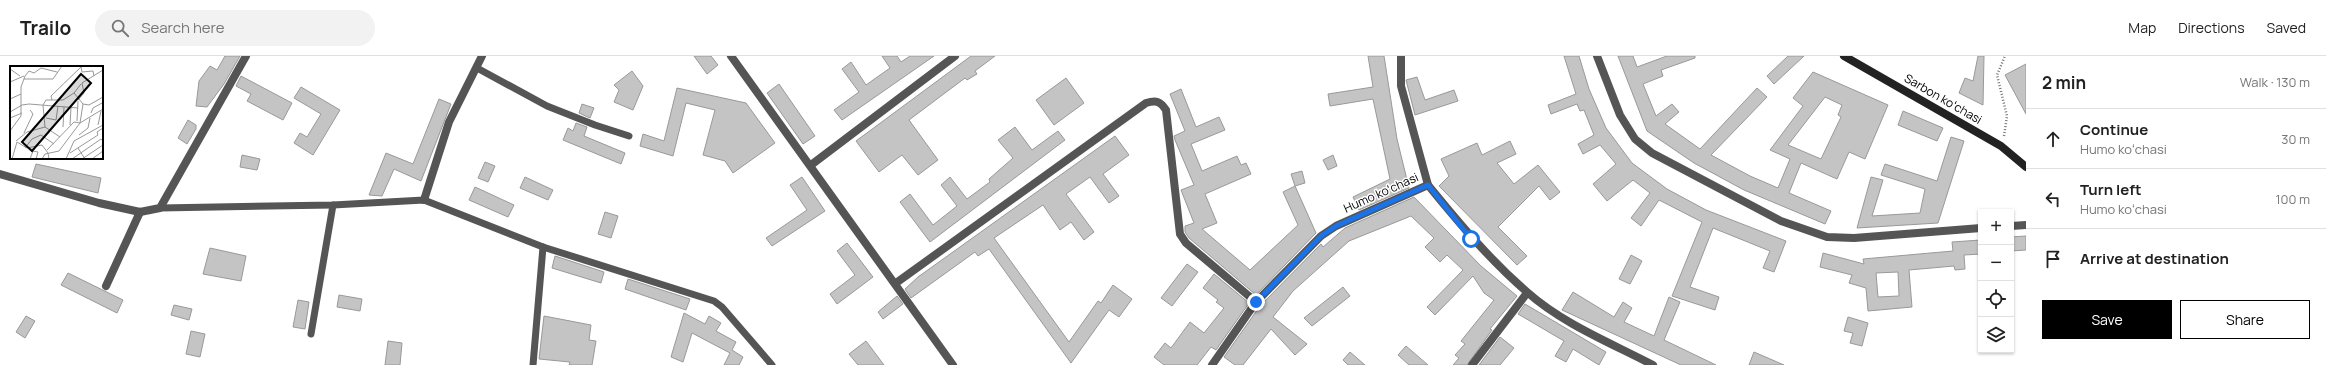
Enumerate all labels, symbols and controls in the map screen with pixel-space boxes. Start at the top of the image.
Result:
search box [95,10,375,46]
text: Trailo [20,15,71,41]
icon: search [109,17,131,39]
text: Search here [141,17,225,38]
text: Map [2128,18,2156,37]
text: Directions [2178,18,2245,37]
text: Saved [2267,18,2306,37]
inset map [10,66,103,159]
street label: Sarbon koʻchasi [1901,69,1985,128]
text: 2 min [2042,71,2086,94]
text: Walk · 130 m [2240,73,2310,91]
text: Continue [2080,119,2148,140]
icon: ahead [2042,128,2064,150]
text: 30 m [2281,130,2310,148]
text: Humo koʻchasi [2080,140,2167,158]
street label: Humo koʻchasi [1341,168,1421,217]
text: Turn left [2080,179,2142,200]
icon: left [2042,188,2064,210]
text: 100 m [2275,190,2310,208]
text: Humo koʻchasi [2080,200,2167,218]
map controls [1978,209,2014,353]
button: + [1978,209,2014,245]
route start [1462,230,1480,248]
button: − [1978,245,2014,281]
icon: arrive [2042,248,2064,270]
text: Arrive at destination [2080,248,2229,269]
button: locate [1978,281,2014,317]
route end [1247,293,1265,311]
button: Save [2042,300,2172,339]
button: Share [2180,300,2310,339]
button: layers [1978,317,2014,353]

